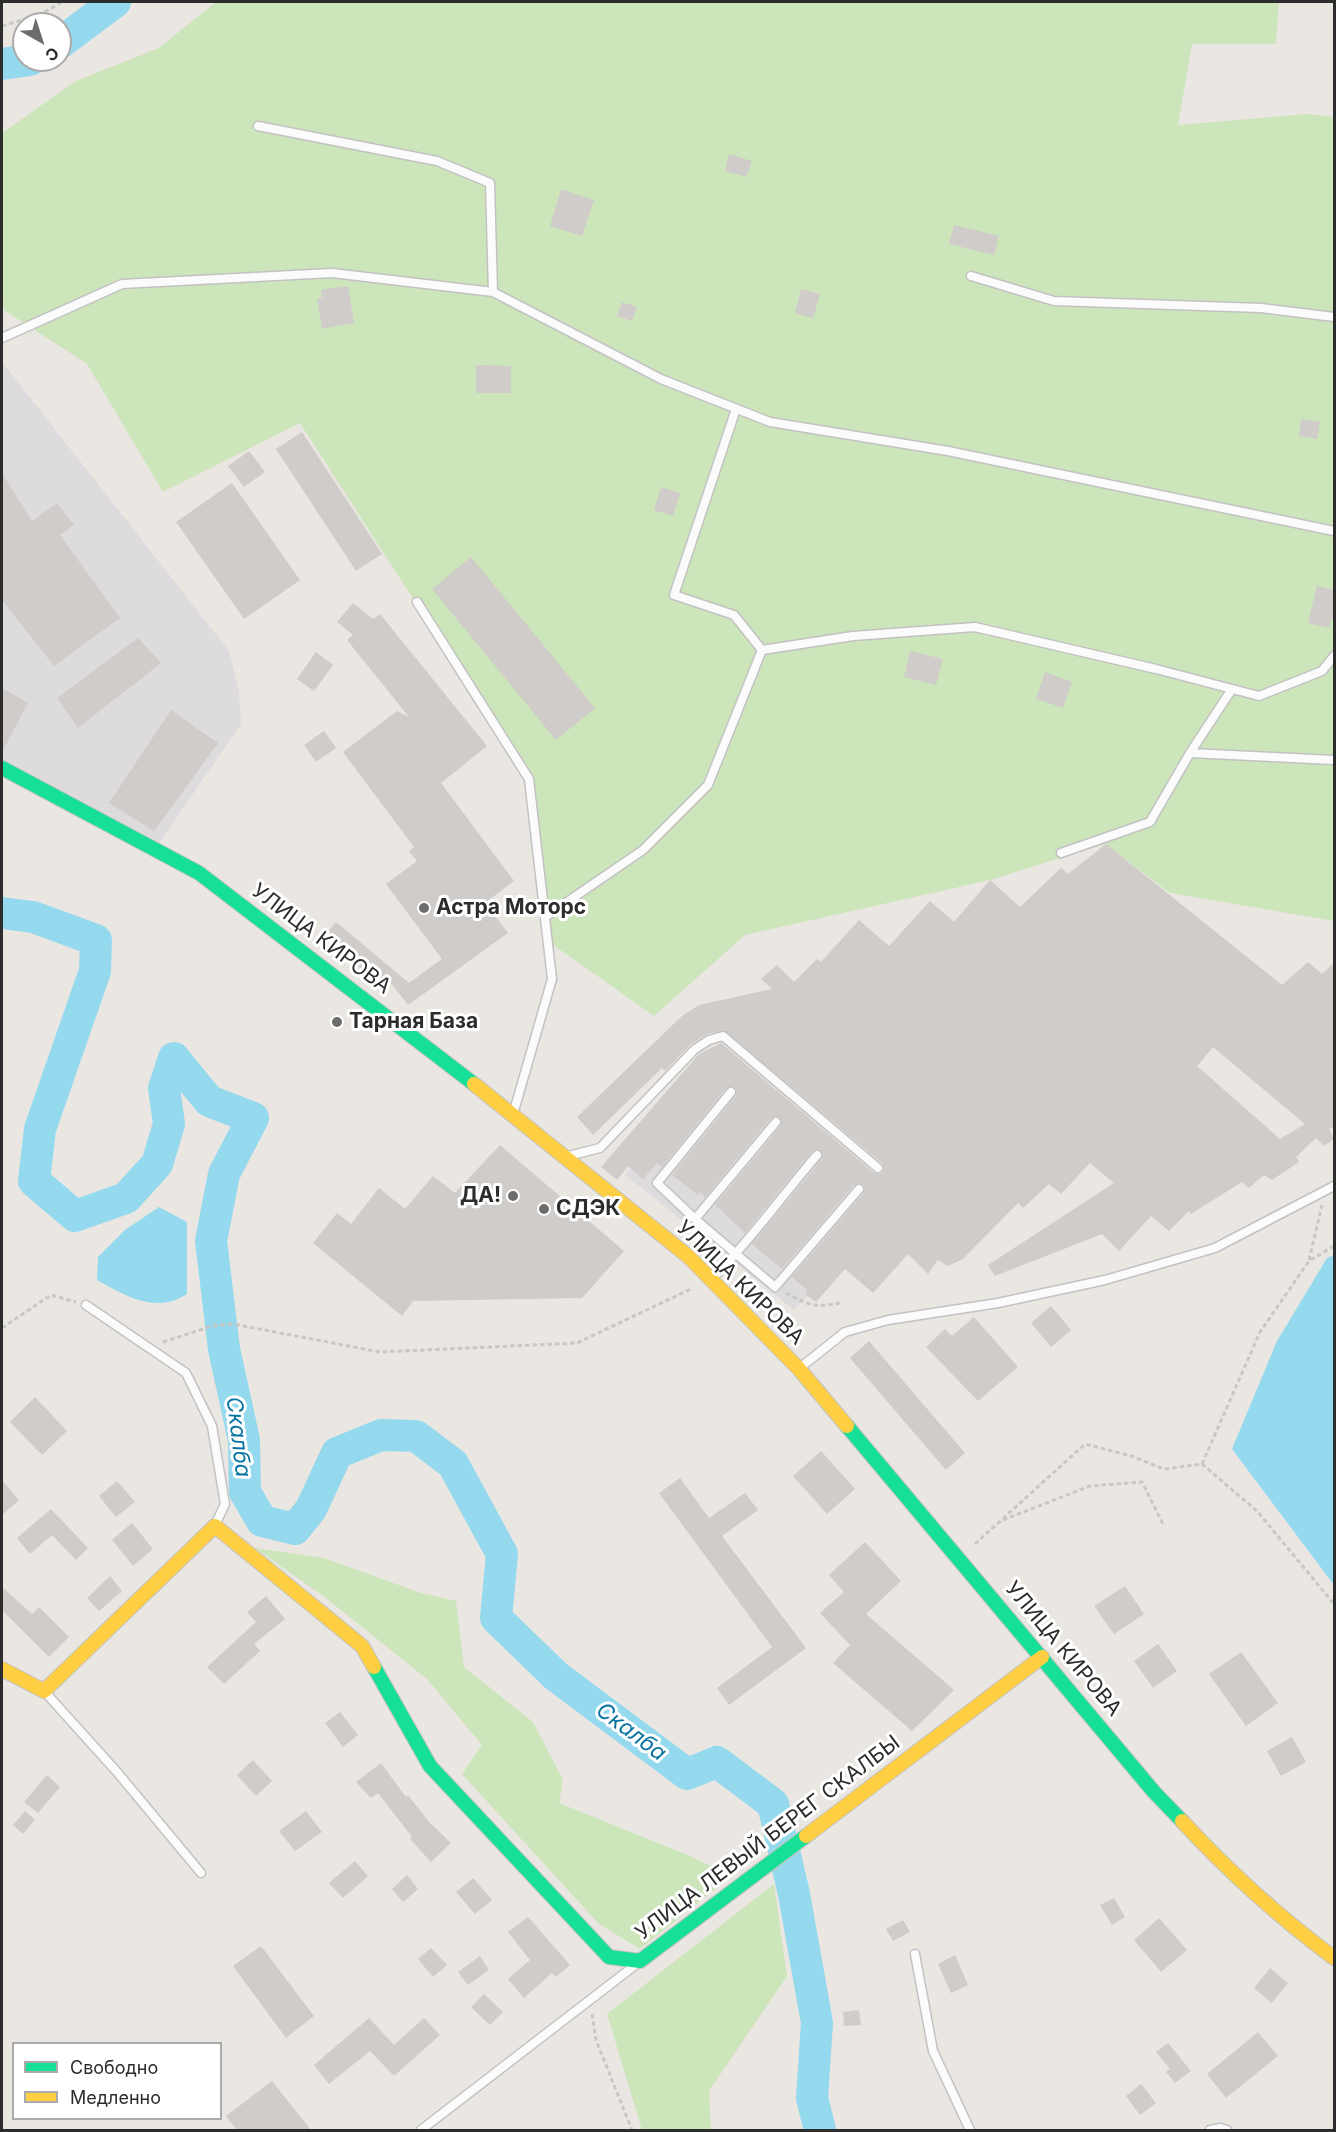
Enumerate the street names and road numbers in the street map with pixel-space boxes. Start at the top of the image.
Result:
street label: УЛИЦА КИРОВА [246,878,396,1000]
street label: УЛИЦА КИРОВА [671,1216,809,1350]
street label: УЛИЦА КИРОВА [999,1577,1127,1721]
street label: УЛИЦА ЛЕВЫЙ БЕРЕГ СКАЛБЫ [631,1730,905,1946]

